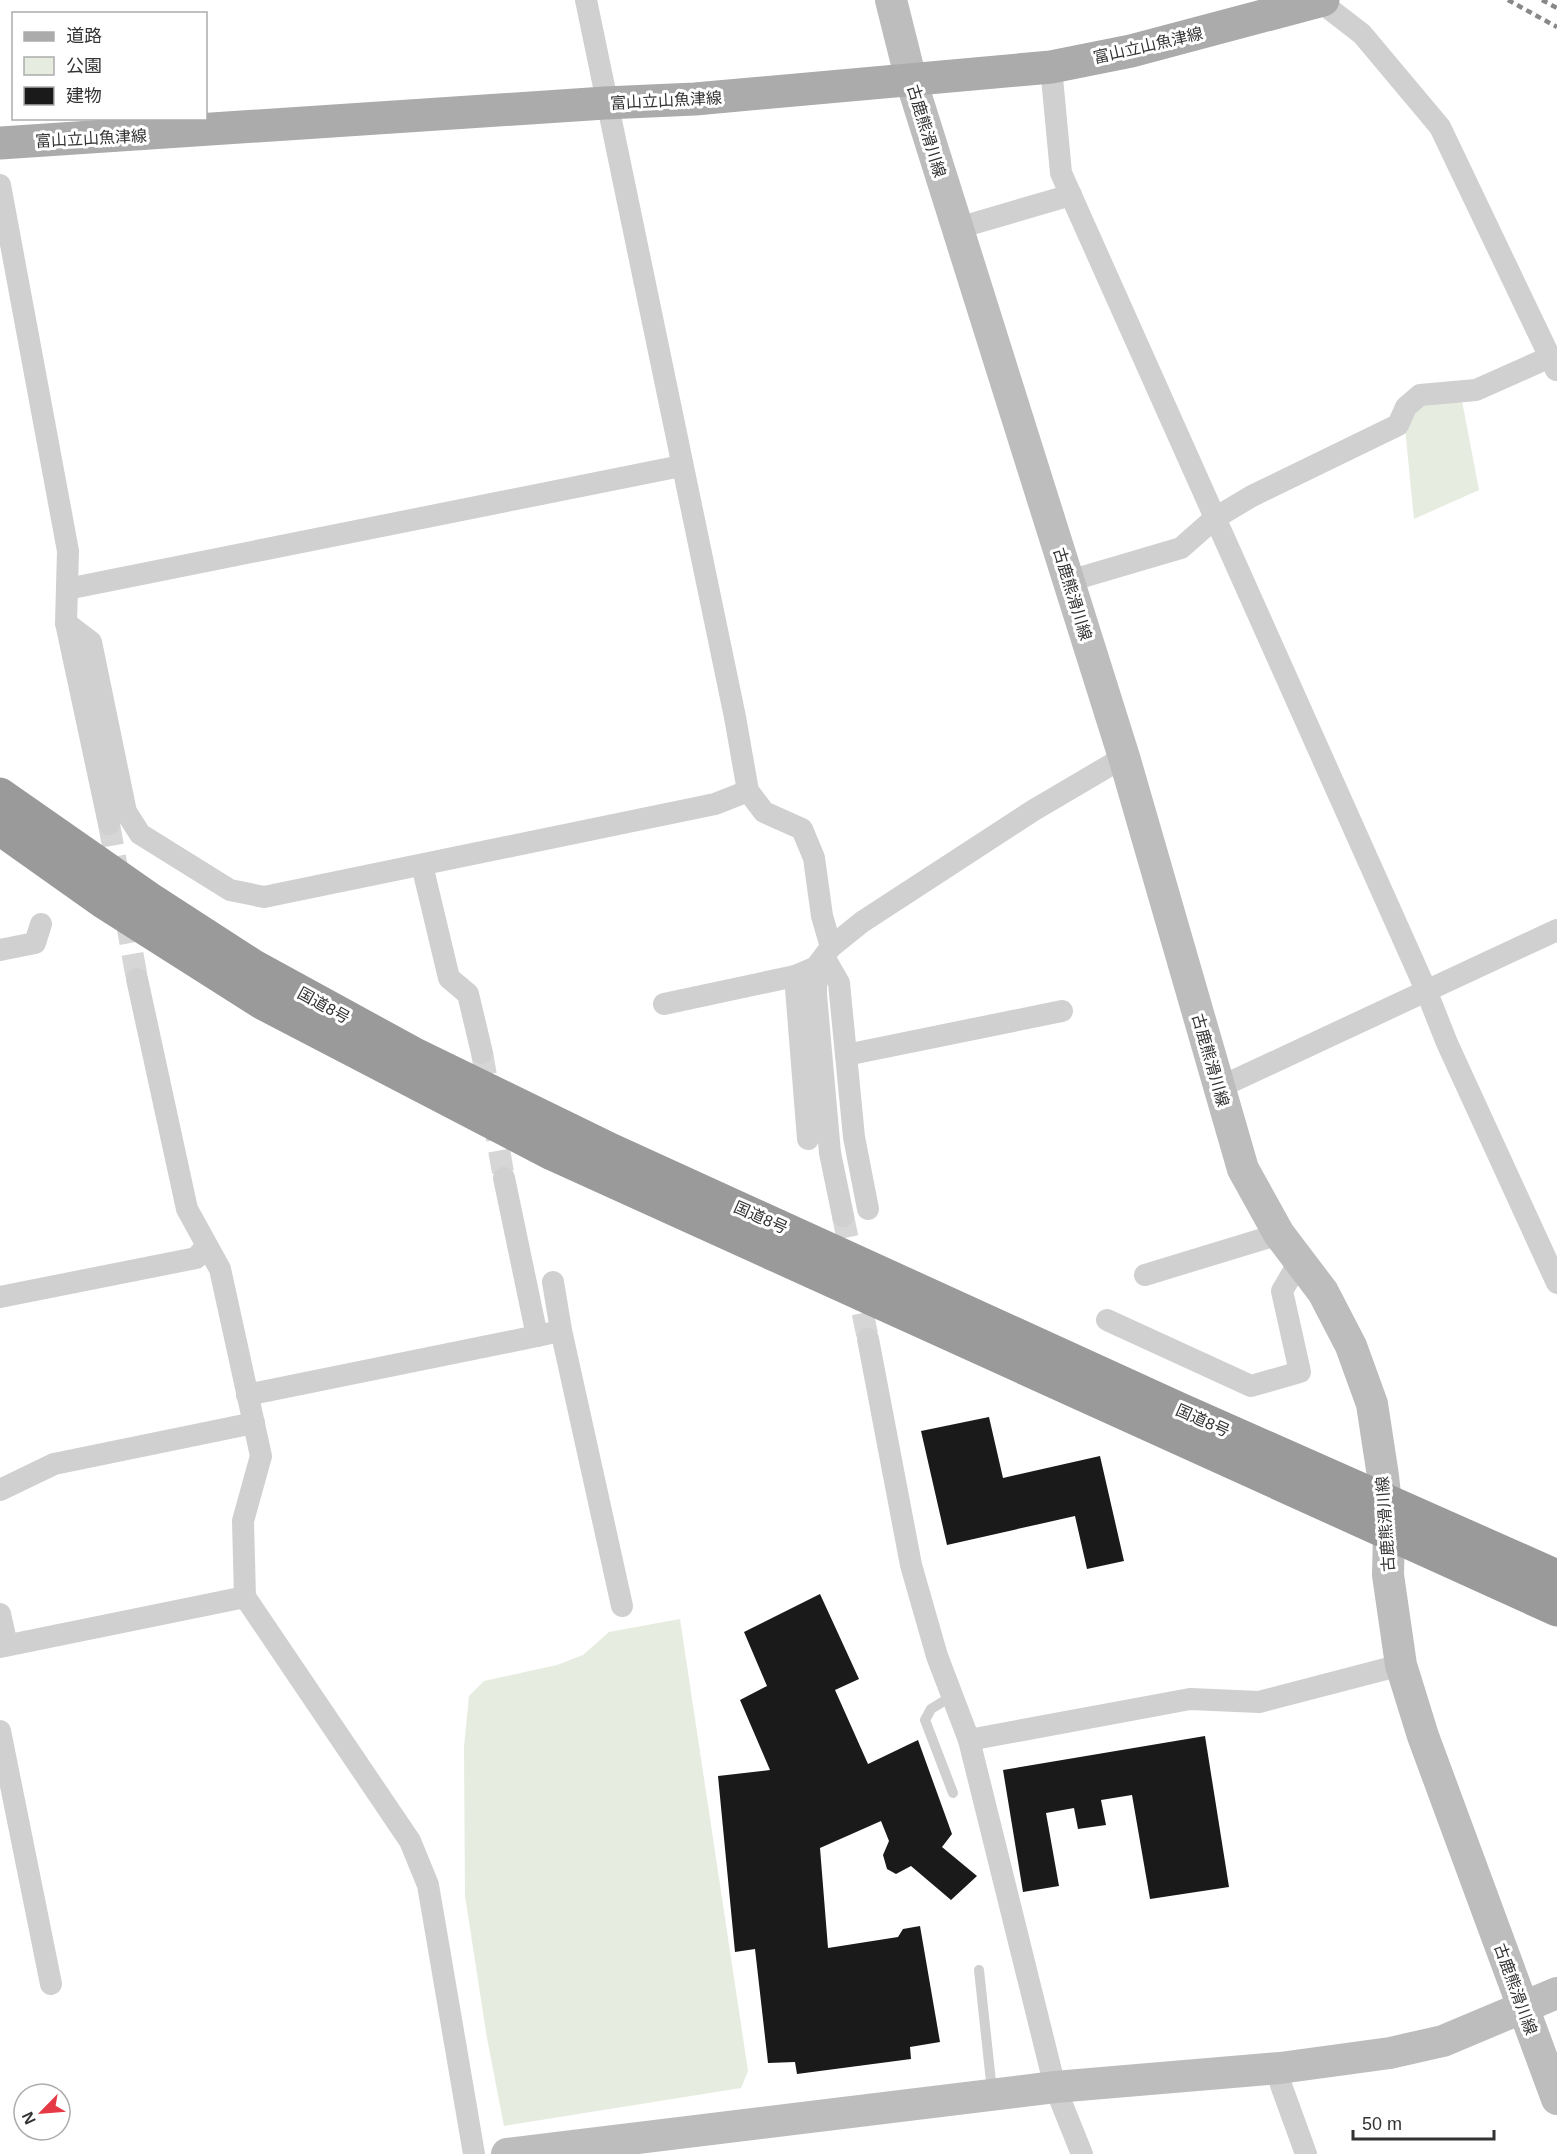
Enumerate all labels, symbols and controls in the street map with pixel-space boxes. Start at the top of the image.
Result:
legend [12,12,207,120]
street label: 富山立山魚津線 [1091,24,1205,66]
text: 道路 [66,26,102,46]
text: 公園 [66,56,102,76]
street label: 古鹿熊滑川線 [904,83,949,180]
text: 建物 [66,86,102,106]
street label: 富山立山魚津線 [610,88,722,112]
street label: 富山立山魚津線 [35,126,147,150]
street label: 古鹿熊滑川線 [1050,546,1095,643]
street label: 国道8号 [295,984,353,1027]
street label: 古鹿熊滑川線 [1189,1012,1232,1109]
street label: 国道8号 [731,1198,790,1237]
street label: 国道8号 [1173,1401,1232,1440]
street label: 古鹿熊滑川線 [1374,1475,1397,1572]
street label: 古鹿熊滑川線 [1491,1941,1540,2037]
north arrow [12,2082,72,2142]
scale bar [1353,2103,1494,2141]
text: N [19,2109,39,2127]
text: 50 m [1362,2114,1402,2134]

